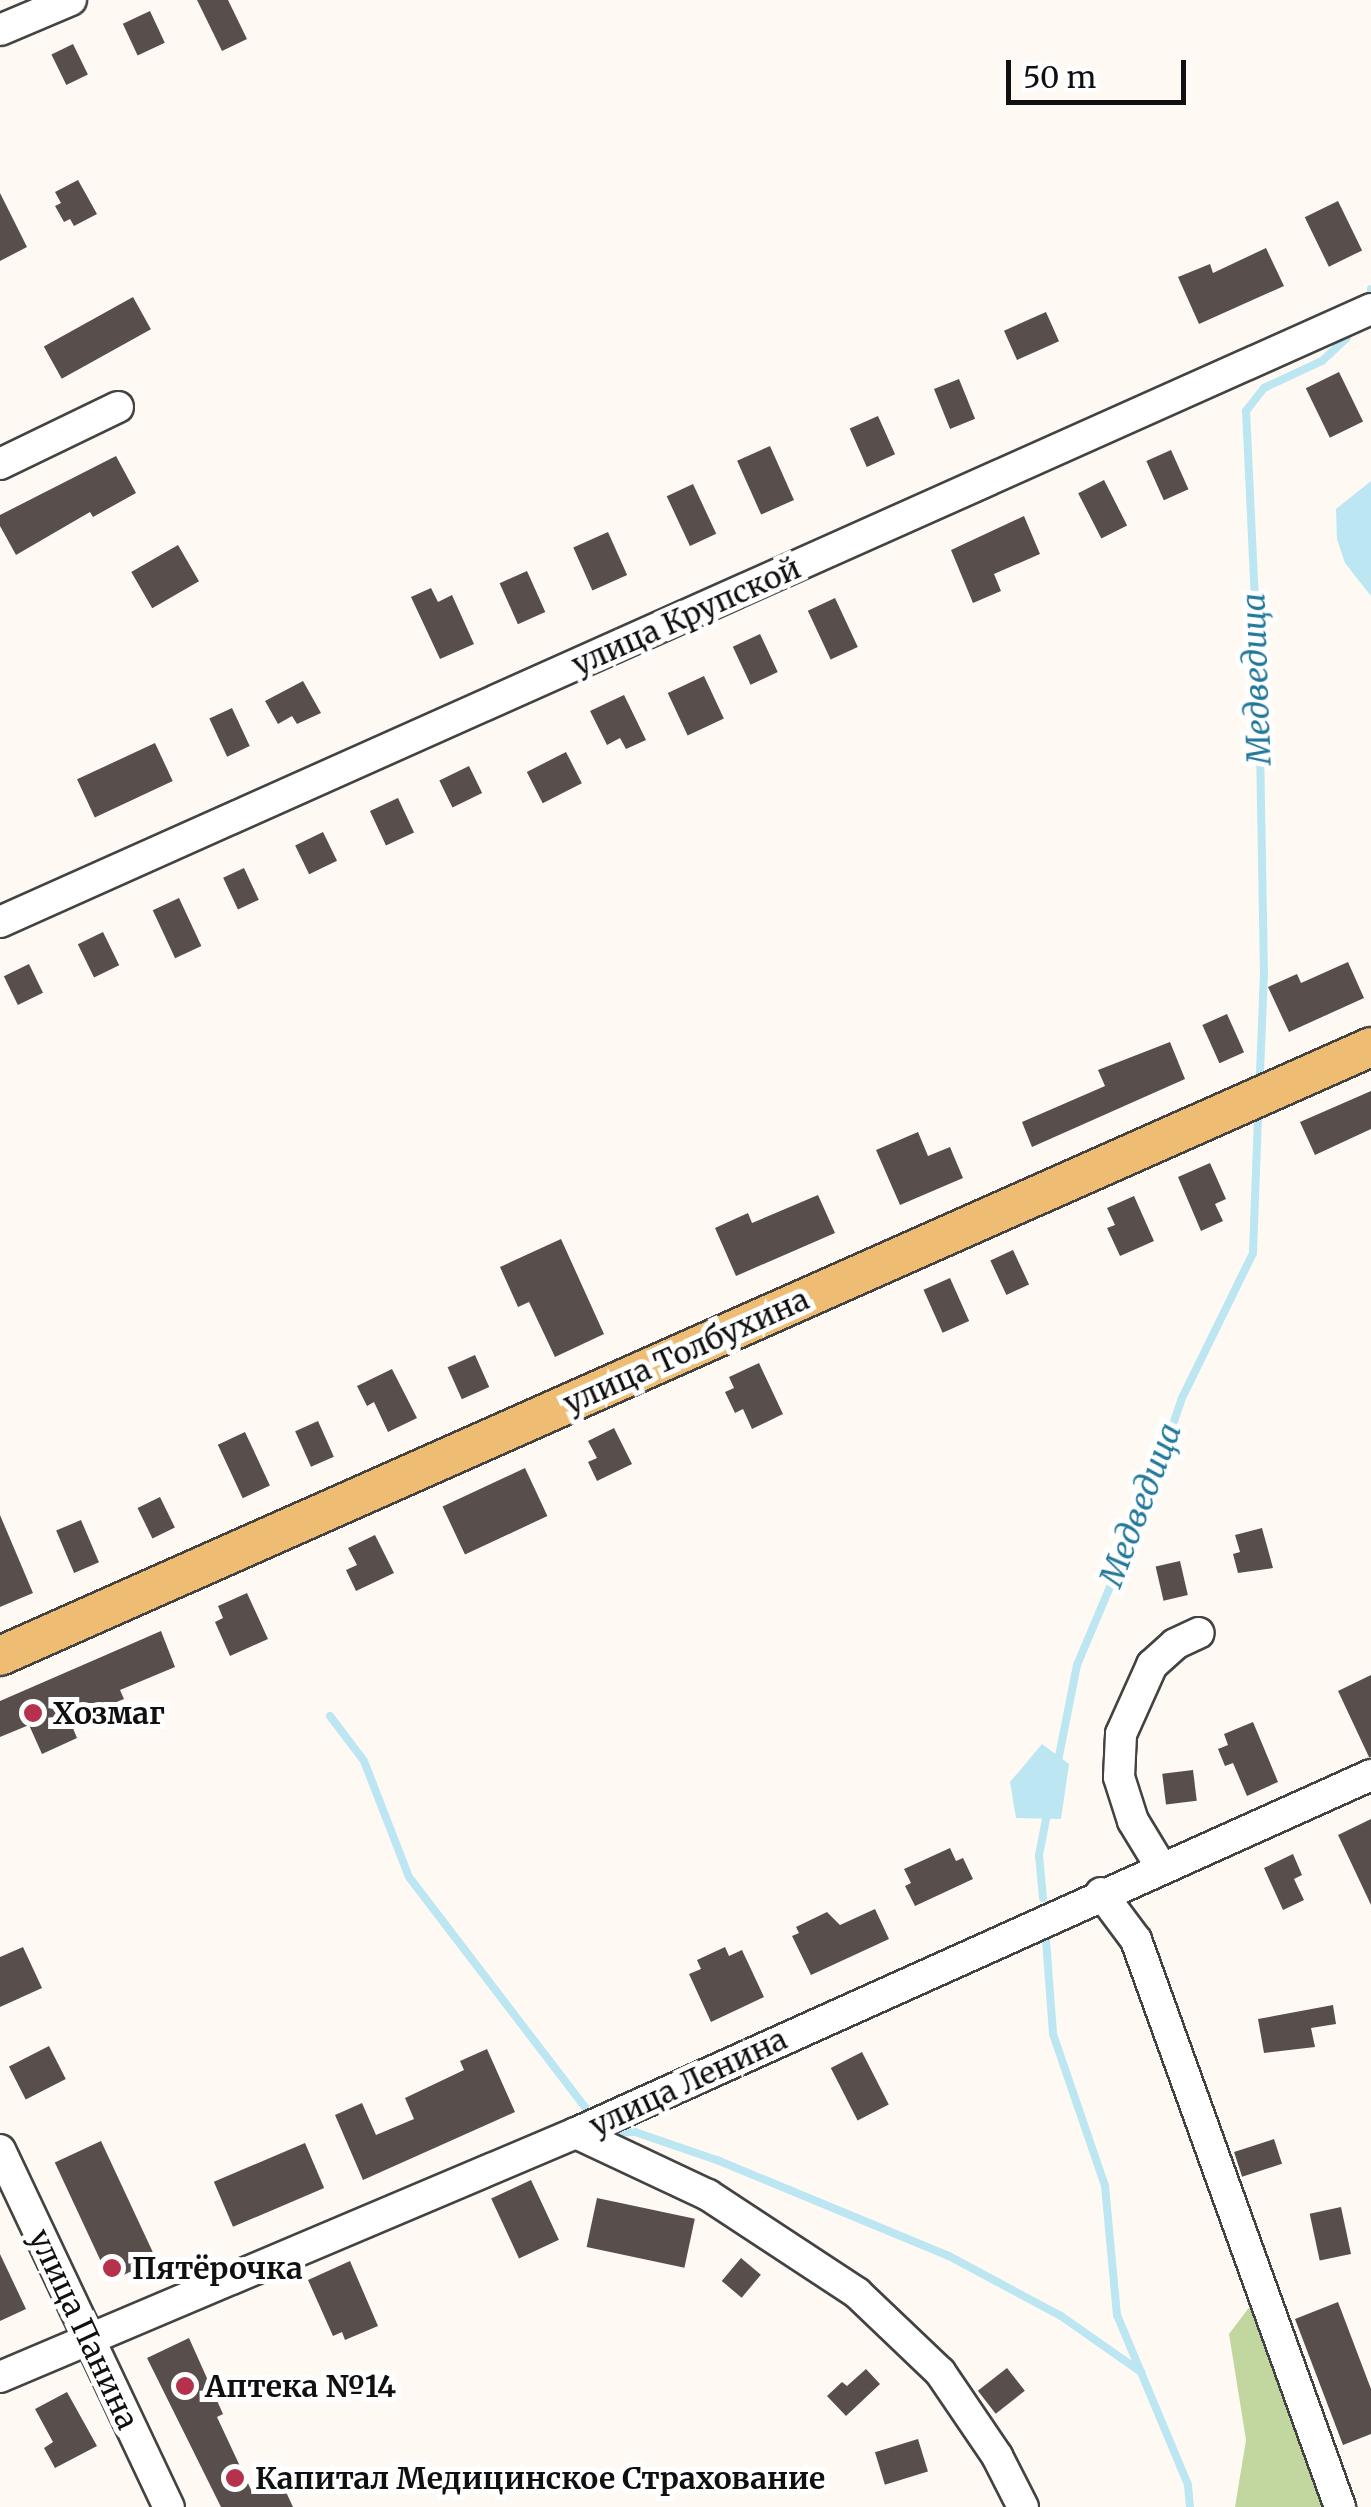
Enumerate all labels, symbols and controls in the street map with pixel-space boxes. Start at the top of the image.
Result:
scale bar [1011,40,1191,102]
text: 50 m [1023,58,1096,96]
street label: улица Крупской [566,549,806,683]
water label: Медведица [1235,592,1279,766]
street label: улица Толбухина [558,1281,814,1421]
water label: Медведица [1092,1418,1190,1592]
place label: Хозмаг [53,1695,165,1731]
marker: Хозмаг [22,1702,44,1724]
street label: улица Ленина [584,2021,792,2143]
street label: улица Панина [22,2223,146,2435]
place label: Пятёрочка [132,2250,303,2286]
marker: Пятёрочка [101,2257,123,2279]
place label: Аптека №14 [205,2368,396,2404]
marker: Аптека №14 [174,2375,196,2397]
place label: Капитал Медицинское Страхование [255,2460,825,2496]
marker: Капитал Медицинское Страхование [224,2467,246,2489]

